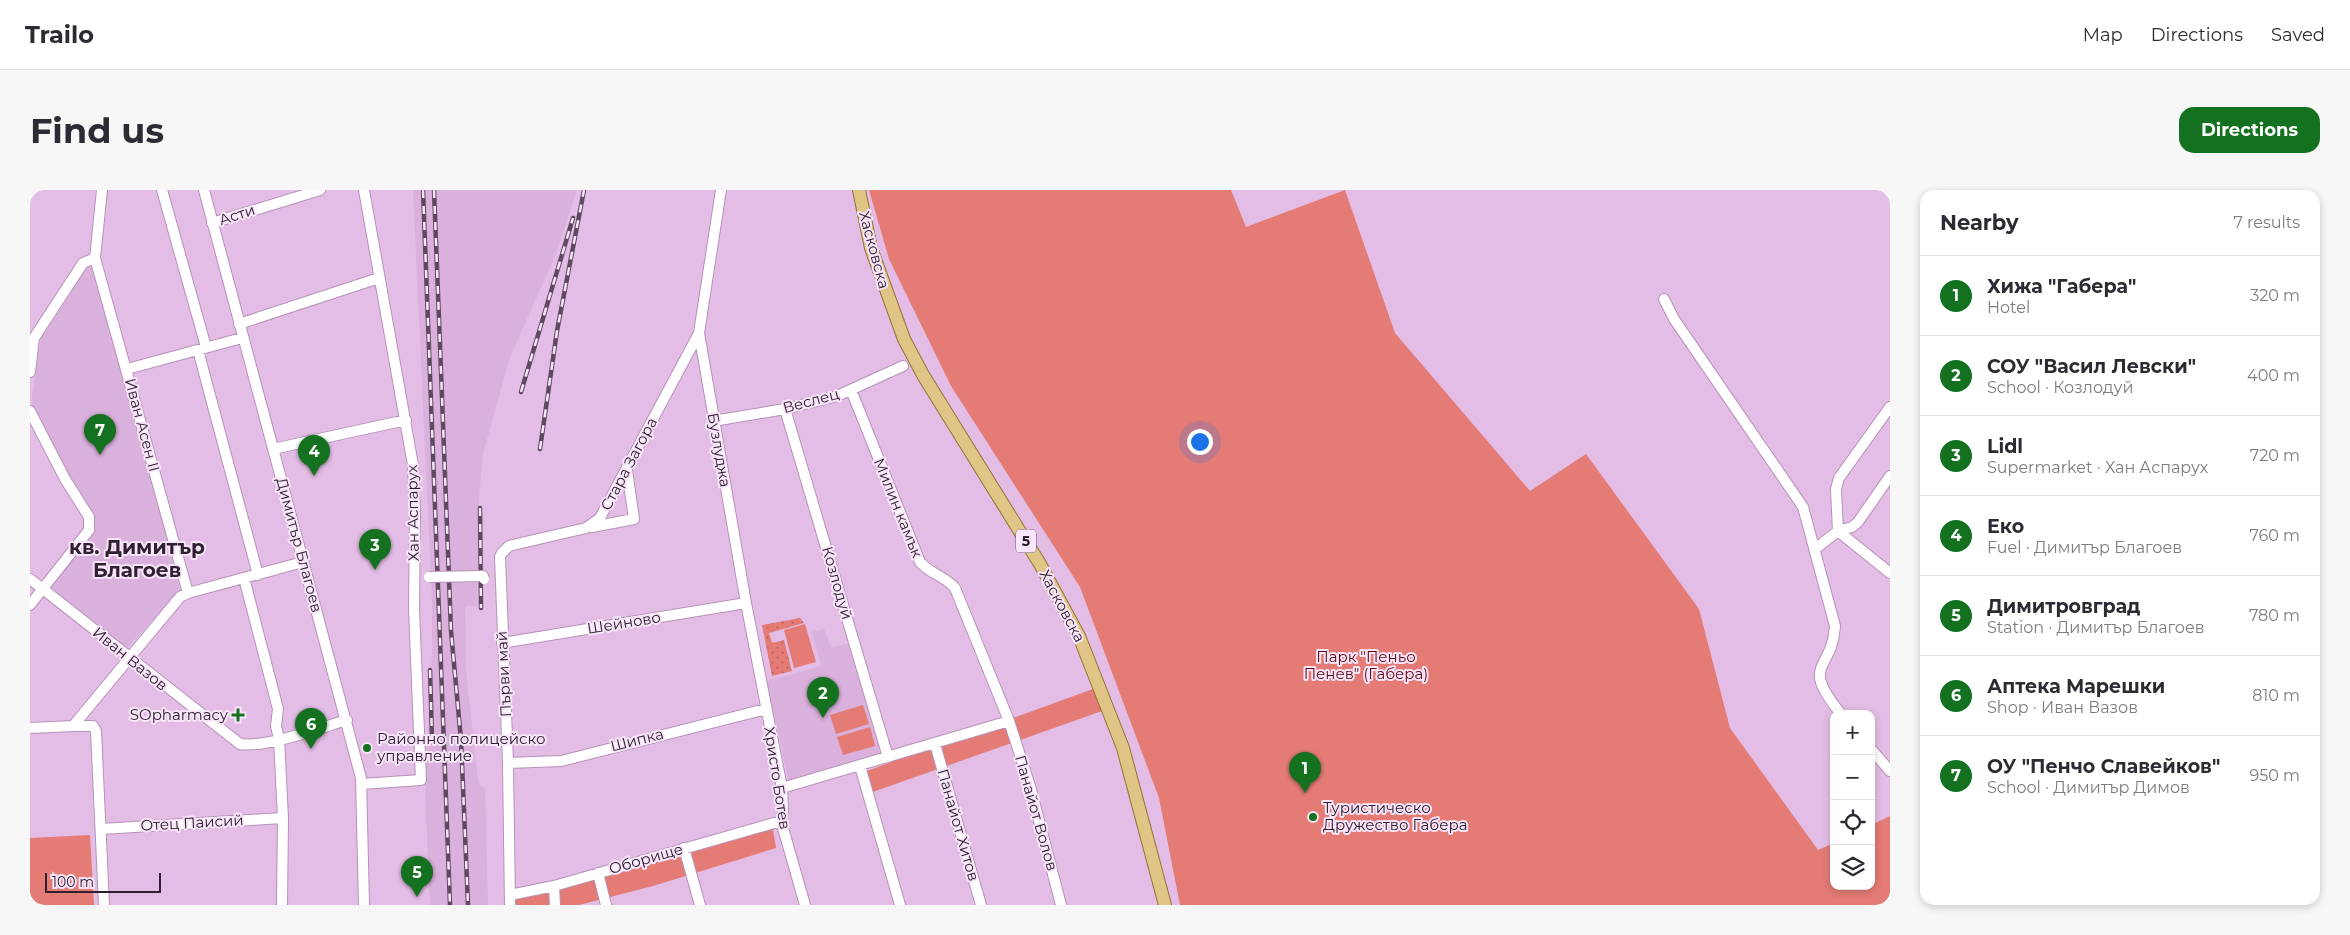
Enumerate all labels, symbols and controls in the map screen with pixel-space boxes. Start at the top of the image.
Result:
text: Trailo [25,20,94,49]
text: Map [2083,24,2123,46]
text: Directions [2151,24,2243,46]
text: Saved [2271,24,2325,46]
button: Directions [2179,107,2320,153]
text: Find us [30,109,164,152]
street label: Асти [216,200,257,229]
street label: Хасковска [855,209,894,291]
text: Nearby [1940,210,2019,235]
text: 7 results [2233,213,2300,232]
text: Хижа "Габера" [1987,275,2136,298]
text: 1 [1953,286,1959,305]
text: 320 m [2250,286,2300,305]
text: Hotel [1987,298,2030,317]
text: СОУ "Васил Левски" [1987,355,2196,378]
text: 2 [1951,366,1961,385]
text: 400 m [2247,366,2300,385]
street label: Иван Асен II [121,376,164,474]
text: School · Козлодуй [1987,378,2133,397]
street label: Веслец [781,384,841,417]
street label: Бузлуджа [704,411,735,489]
pin: 7 [84,414,116,455]
street label: Стара Загора [596,414,661,514]
your location [1187,429,1213,455]
pin: 4 [298,435,330,476]
text: Lidl [1987,435,2023,458]
text: 3 [1951,446,1961,465]
text: 720 m [2250,446,2300,465]
street label: Милин камък [870,455,927,561]
text: Supermarket · Хан Аспарух [1987,458,2208,477]
street label: Хан Аспарух [402,464,423,562]
street label: Димитър Благоев [272,475,327,614]
text: Еко [1987,515,2024,538]
text: 4 [1950,526,1962,545]
text: 760 m [2249,526,2300,545]
pin: 3 [359,529,391,570]
road number: 5 [1016,530,1036,552]
district label: кв. Димитър Благоев [69,535,205,582]
text: Fuel · Димитър Благоев [1987,538,2182,557]
street label: Козлодуй [818,544,857,622]
street label: Хасковска [1035,566,1090,645]
text: Димитровград [1987,595,2140,618]
text: 5 [1951,606,1961,625]
text: 780 m [2249,606,2300,625]
street label: Шейново [586,607,662,638]
text: Station · Димитър Благоев [1987,618,2205,637]
street label: Иван Вазов [89,623,172,695]
street label: Първи май [492,630,515,718]
park label: Парк "Пеньо Пенев" (Габера) [1304,647,1428,683]
text: Аптека Марешки [1987,675,2165,698]
pin: 2 [807,677,839,718]
text: 6 [1951,686,1961,705]
text: 810 m [2252,686,2300,705]
text: Shop · Иван Вазов [1987,698,2138,717]
place label: SOpharmacy [130,705,229,724]
pin: 6 [295,708,327,749]
marker: SOpharmacy [232,709,244,721]
map controls [1830,710,1875,890]
button: + [1830,710,1875,755]
street label: Шипка [608,724,665,755]
street label: Христо Ботев [760,725,795,831]
place label: Районно полицейско управление [376,729,545,765]
marker: Районно полицейско управление [361,742,373,754]
pin: 1 [1289,752,1321,793]
street label: Панайот Волов [1011,753,1062,873]
button: − [1830,755,1875,800]
text: ОУ "Пенчо Славейков" [1987,755,2220,778]
text: 7 [1951,766,1961,785]
text: 950 m [2249,766,2300,785]
street label: Панайот Хитов [933,767,984,883]
text: School · Димитър Димов [1987,778,2190,797]
place label: Туристическо Дружество Габера [1323,798,1467,834]
button: locate [1830,800,1875,845]
street label: Отец Паисий [140,810,244,835]
marker: Туристическо Дружество Габера [1307,811,1319,823]
street label: Оборище [607,839,685,878]
button: layers [1830,845,1875,890]
pin: 5 [401,856,433,897]
scale bar [45,870,161,893]
text: 100 m [52,873,94,891]

